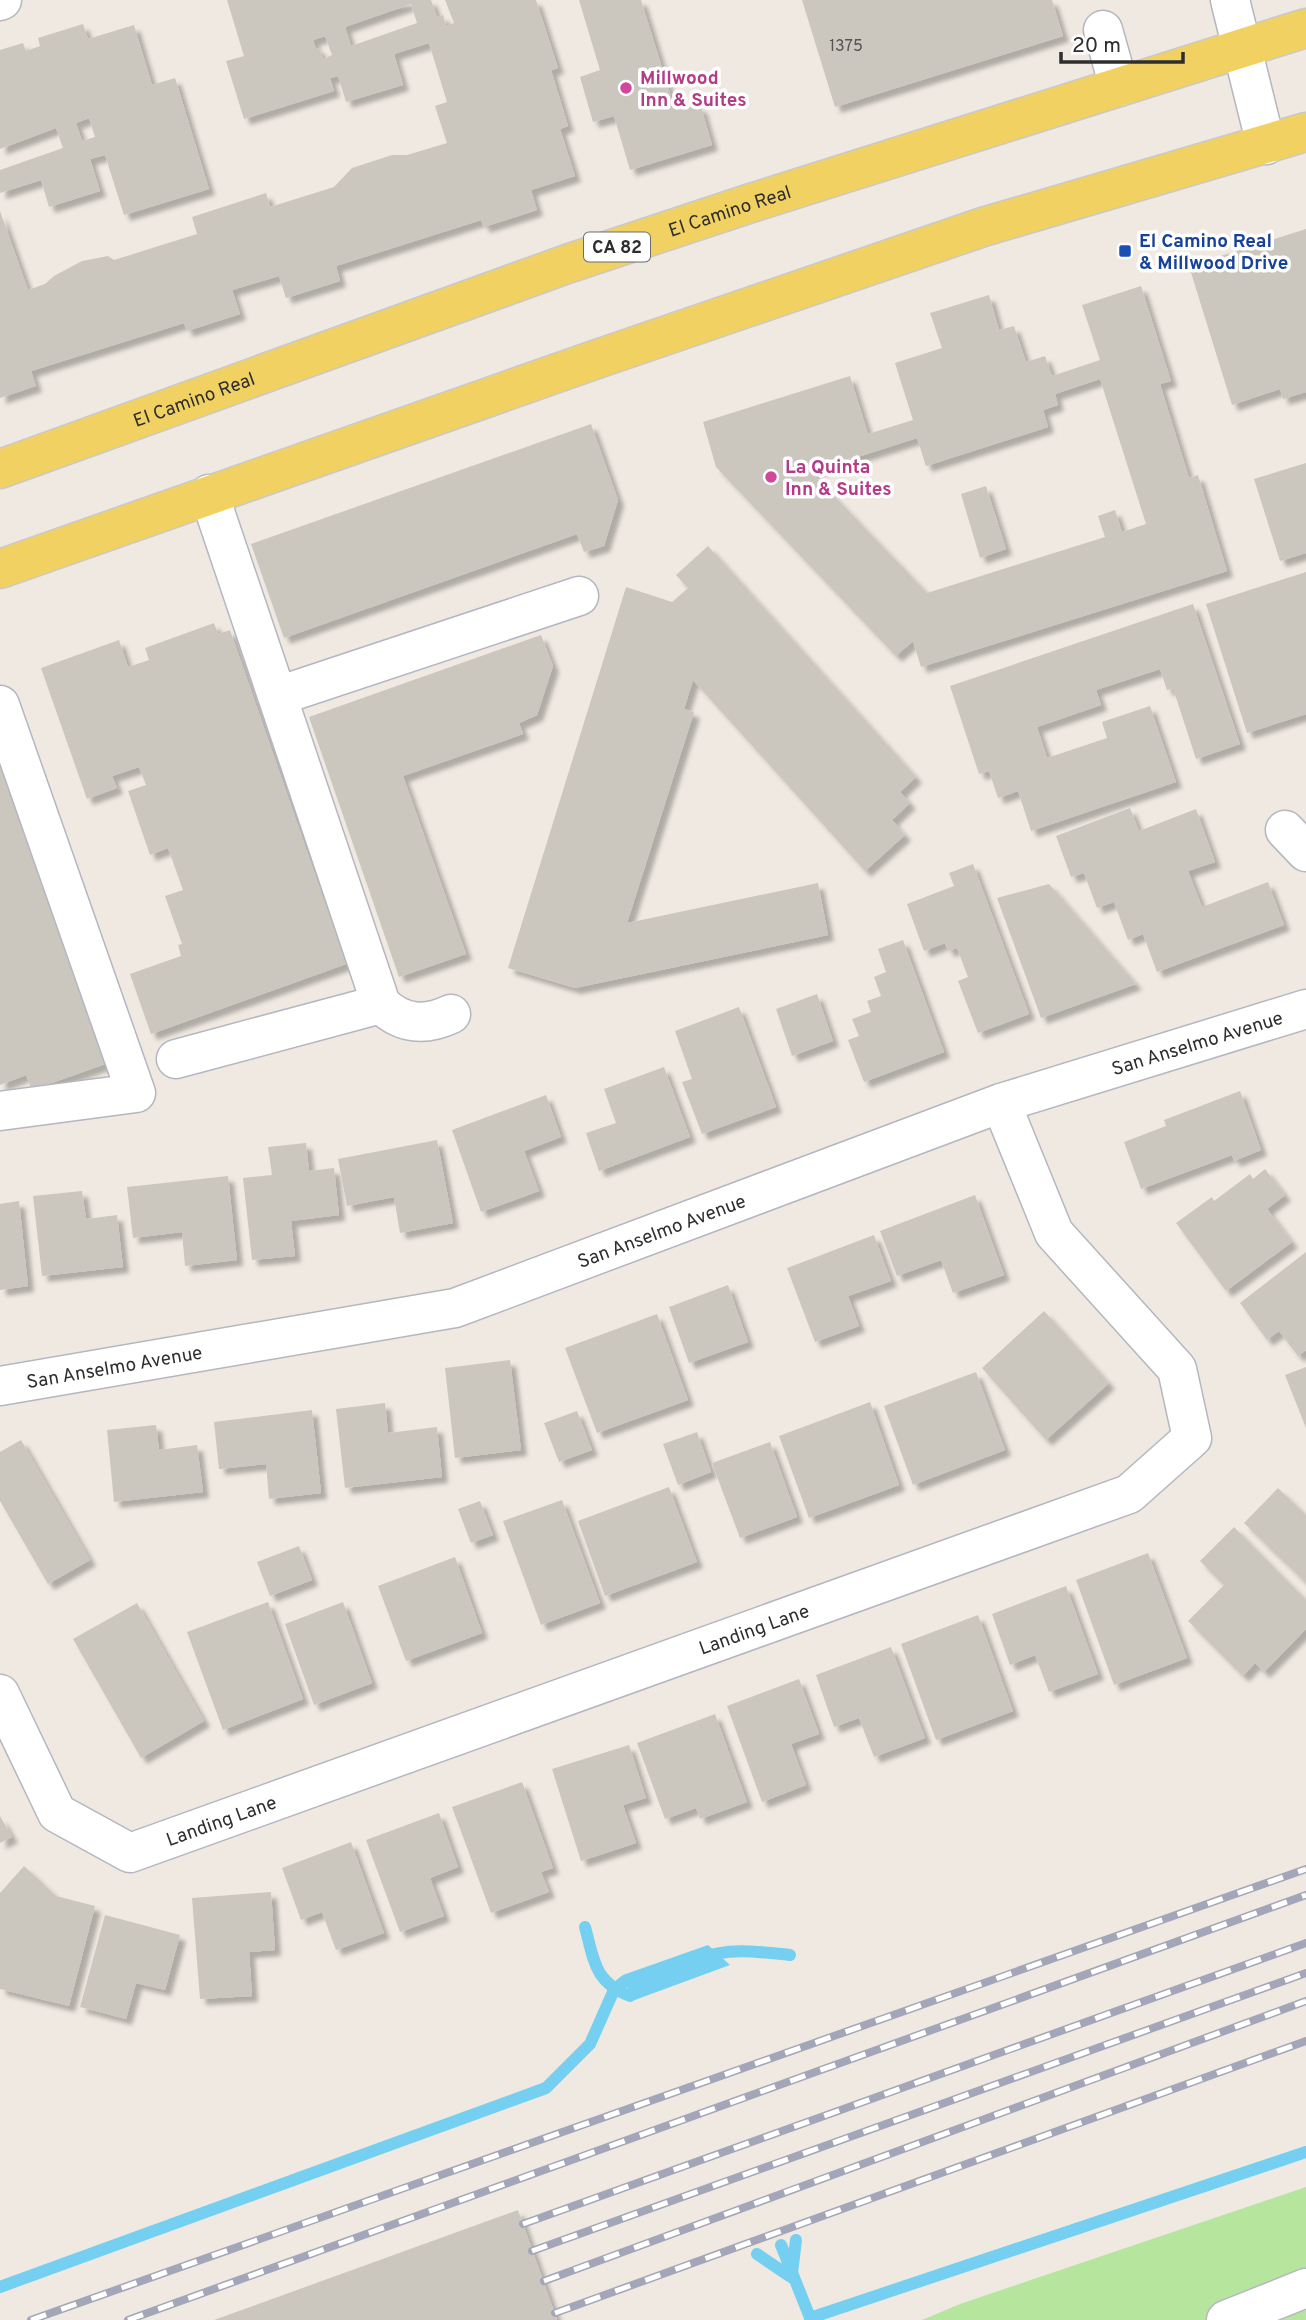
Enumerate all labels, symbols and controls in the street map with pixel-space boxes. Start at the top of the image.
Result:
scale bar [1061,21,1184,65]
text: 20 m [1072,33,1121,60]
house number: 1375 [829,37,863,57]
place label: Millwood Inn & Suites [640,67,747,113]
marker: Millwood Inn & Suites [618,80,634,96]
street label: El Camino Real [666,181,794,244]
place label: El Camino Real & Millwood Drive [1139,230,1288,276]
road number: CA 82 [584,232,650,262]
marker: El Camino Real & Millwood Drive [1117,243,1133,259]
street label: El Camino Real [130,368,259,434]
place label: La Quinta Inn & Suites [785,456,892,502]
marker: La Quinta Inn & Suites [763,469,779,485]
street label: San Anselmo Avenue [1109,1007,1286,1082]
street label: San Anselmo Avenue [575,1190,749,1275]
street label: San Anselmo Avenue [25,1342,204,1395]
street label: Landing Lane [696,1600,813,1662]
street label: Landing Lane [163,1791,280,1853]

